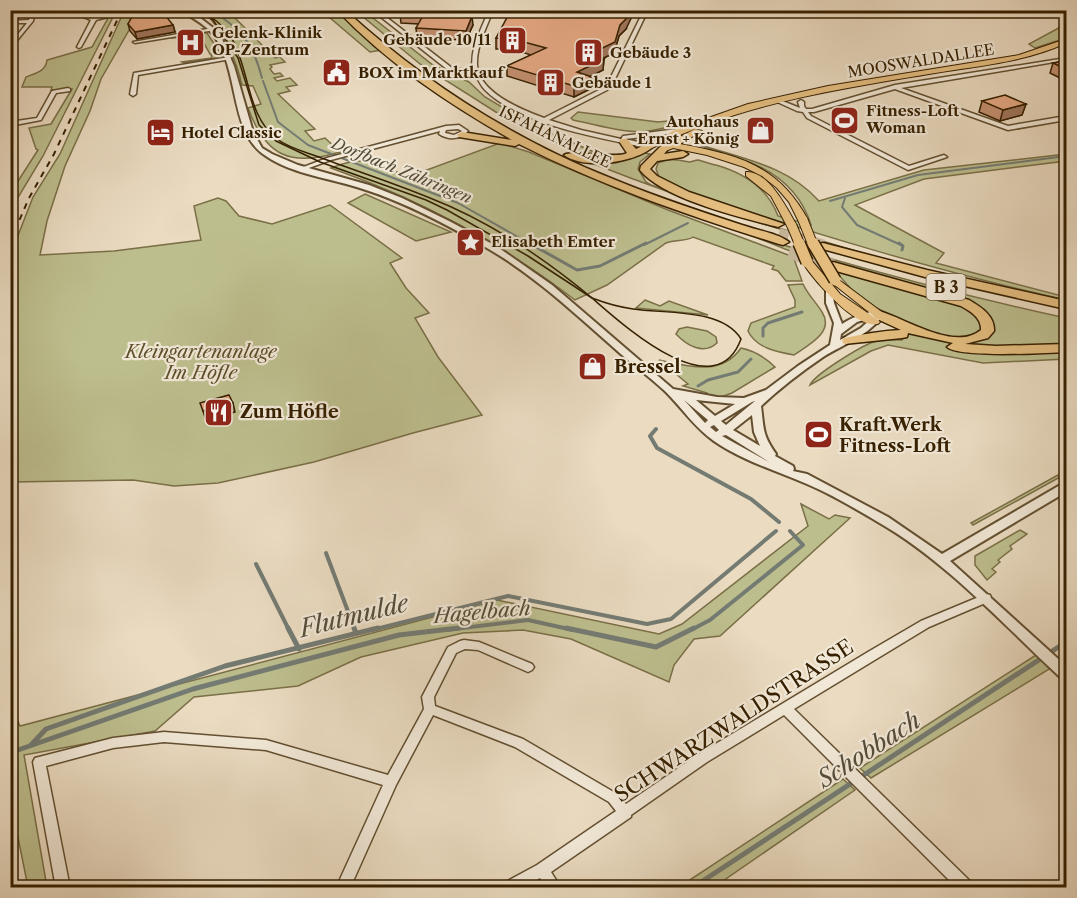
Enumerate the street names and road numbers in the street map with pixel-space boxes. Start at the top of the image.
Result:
street label: MOOSWALDALLEE [846,40,996,81]
street label: ISFAHANALLEE [496,101,614,172]
road number: B 3 [926,274,966,300]
street label: SCHWARZWALDSTRASSE [610,634,858,807]

